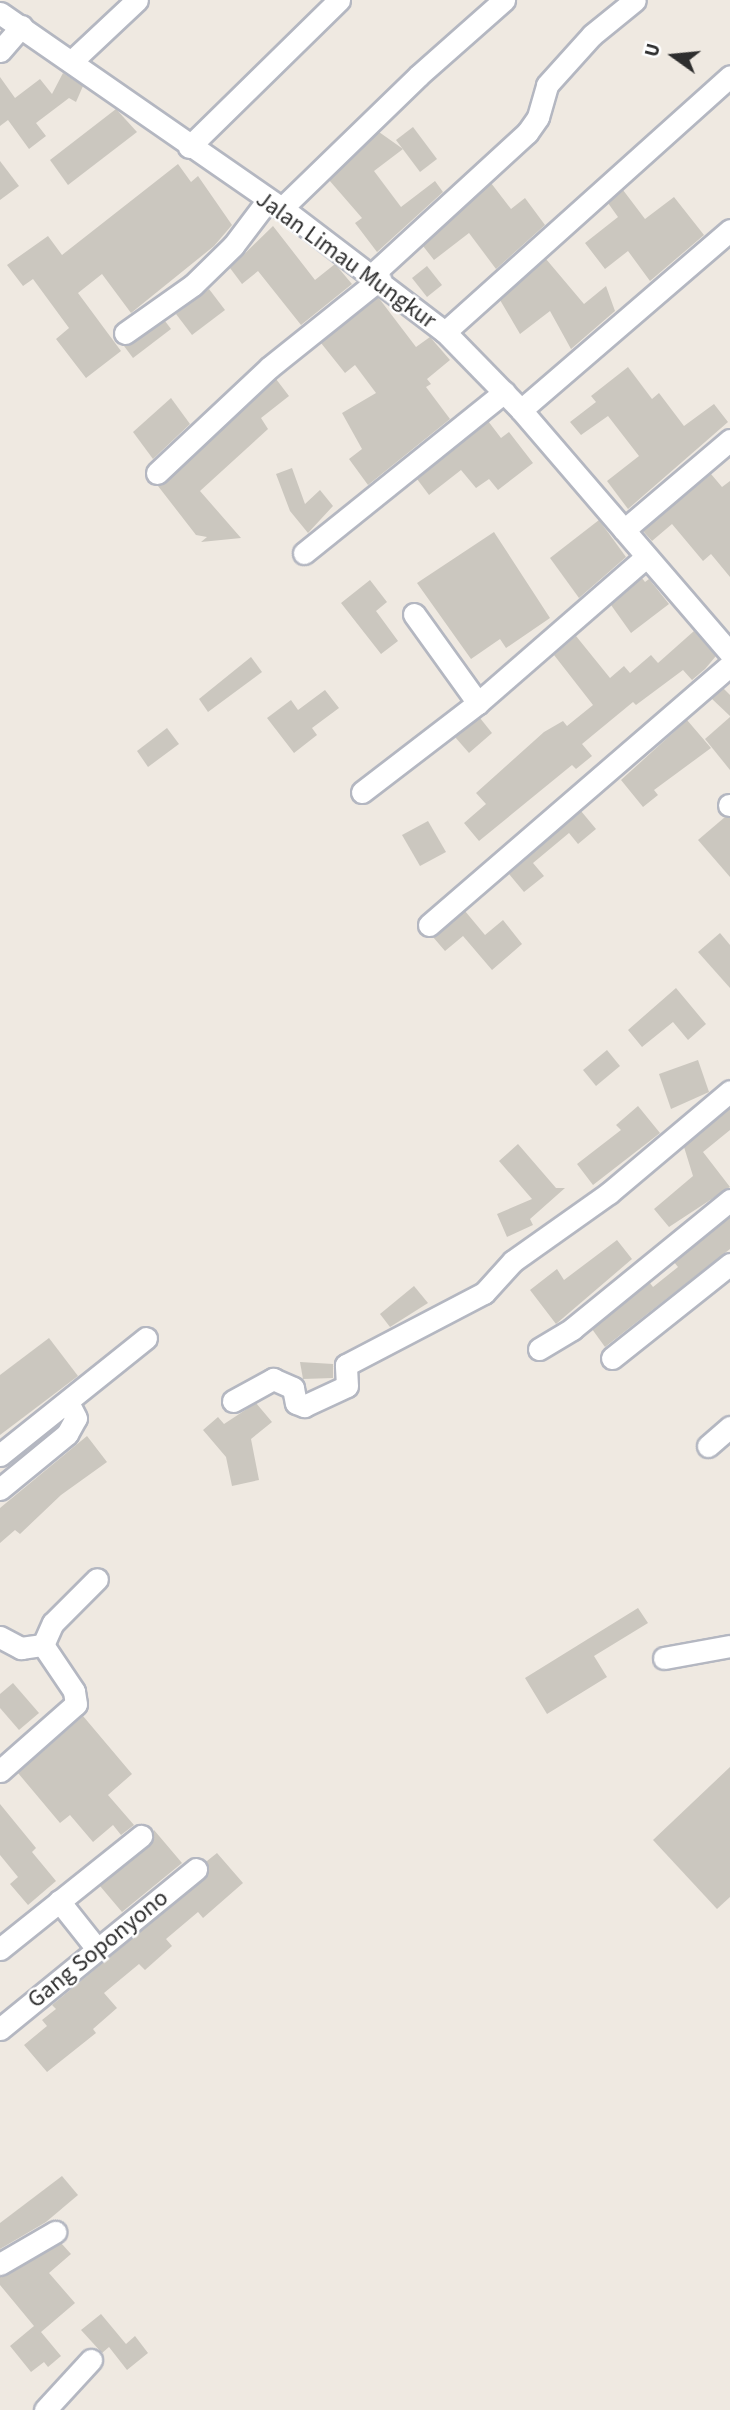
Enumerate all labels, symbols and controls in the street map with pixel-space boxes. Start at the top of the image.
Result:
north arrow [639,21,709,91]
text: U [639,41,668,60]
street label: Jalan Limau Mungkur [250,185,442,335]
street label: Gang Soponyono [22,1884,174,2014]

